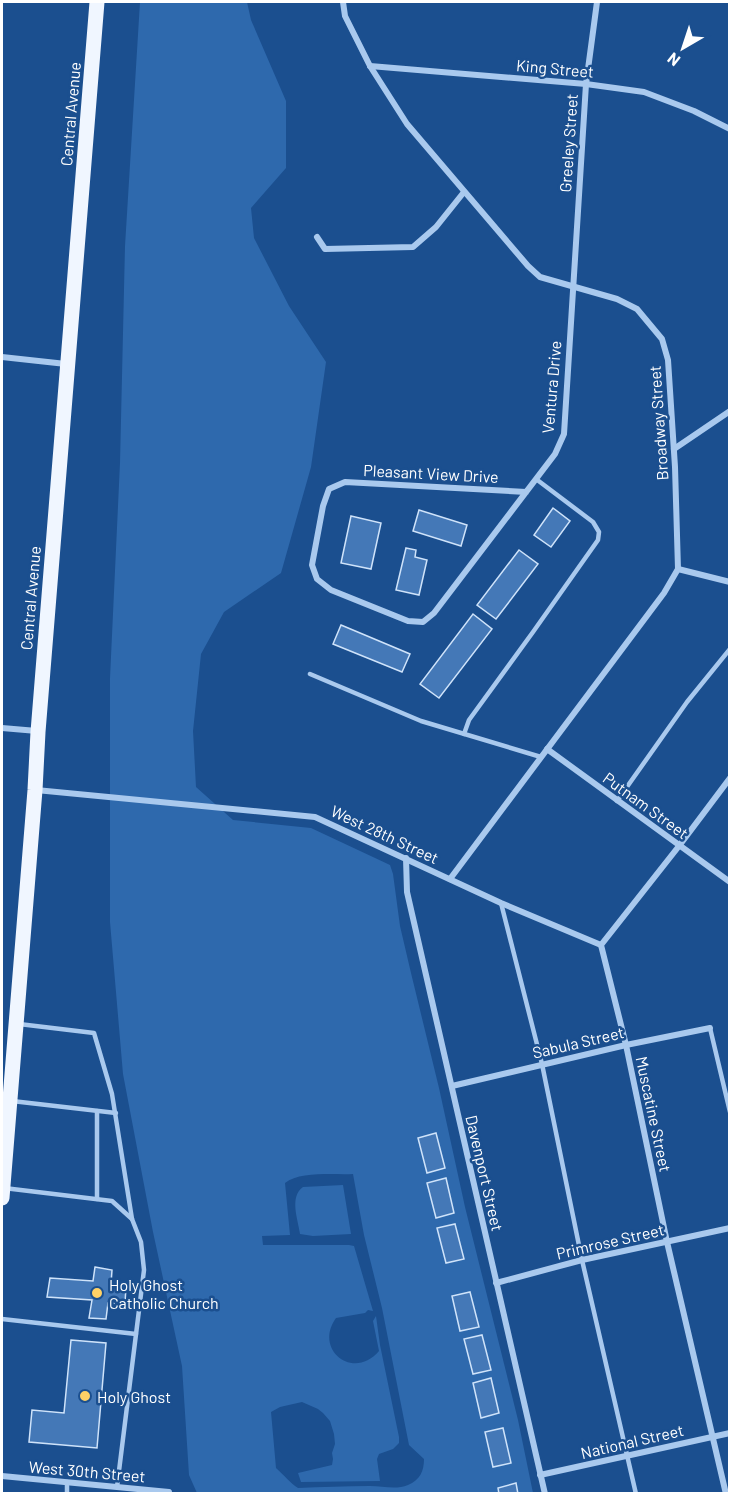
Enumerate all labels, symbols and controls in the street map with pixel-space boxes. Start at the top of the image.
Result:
north arrow [653,18,713,78]
text: N [663,49,683,71]
street label: King Street [515,55,595,81]
street label: Central Avenue [56,61,84,167]
street label: Greeley Street [555,93,581,193]
street label: Ventura Drive [537,340,565,434]
street label: Broadway Street [645,365,671,481]
street label: Pleasant View Drive [363,460,499,486]
street label: Central Avenue [16,545,44,651]
street label: Putnam Street [600,768,692,842]
street label: West 28th Street [328,801,442,867]
street label: Sabula Street [530,1022,626,1062]
street label: Muscatine Street [632,1054,676,1174]
street label: Davenport Street [462,1113,508,1233]
street label: Primrose Street [554,1219,666,1263]
place label: Holy Ghost Catholic Church [109,1275,219,1312]
marker: Holy Ghost Catholic Church [90,1286,104,1300]
place label: Holy Ghost [97,1387,171,1406]
marker: Holy Ghost [78,1389,92,1403]
street label: National Street [579,1420,685,1462]
street label: West 30th Street [28,1456,146,1486]

